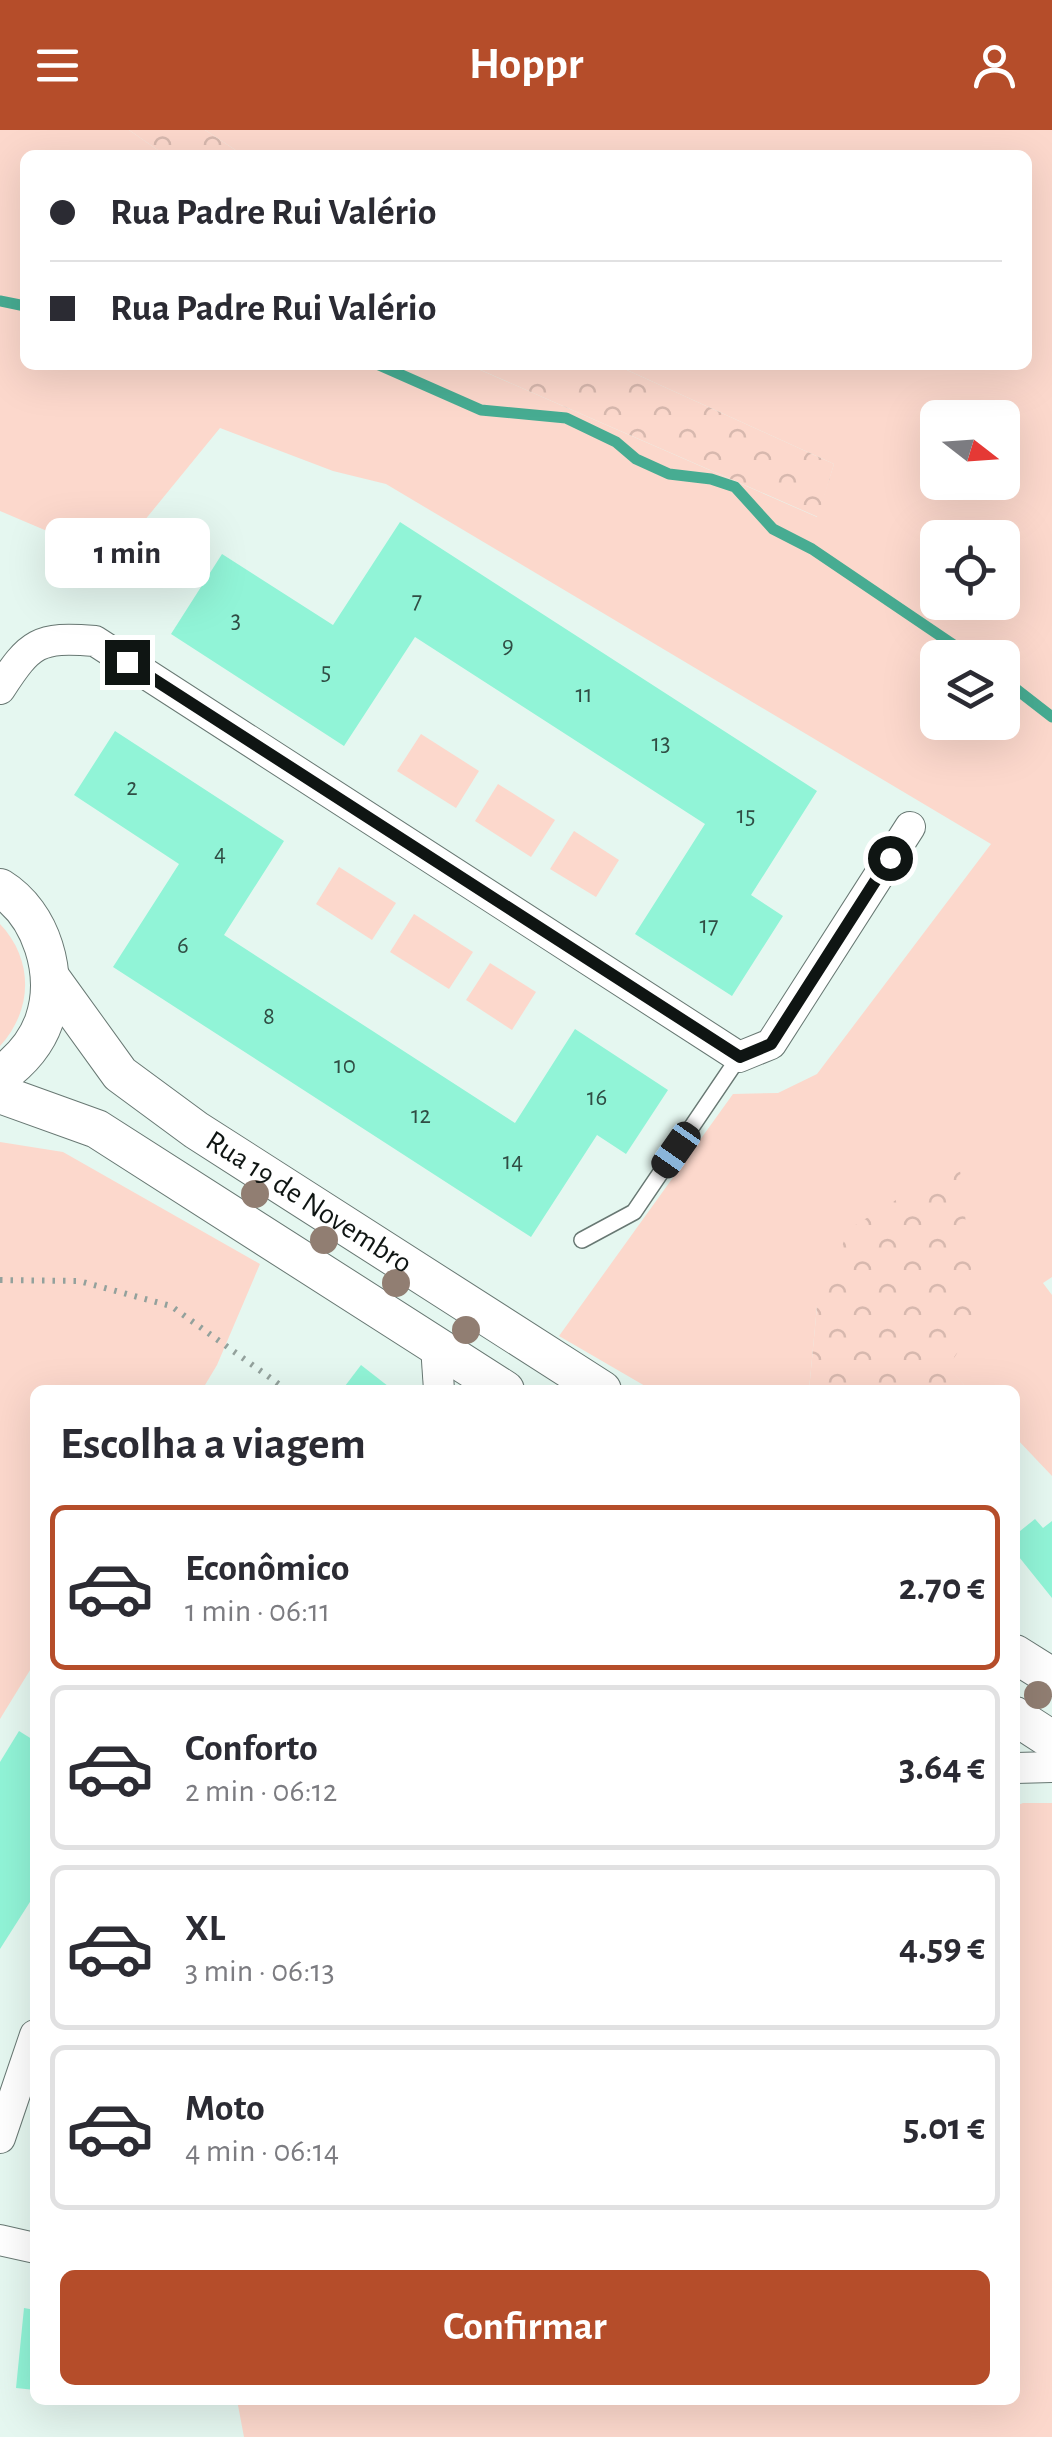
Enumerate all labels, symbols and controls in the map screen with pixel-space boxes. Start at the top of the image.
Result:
icon: menu [30,38,85,93]
icon: person [967,38,1022,93]
text: Hoppr [469,42,583,87]
text: Rua Padre Rui Valério [110,194,437,232]
text: Rua Padre Rui Valério [110,290,437,328]
north arrow [920,400,1020,500]
map controls [920,400,1020,740]
callout: 1 min [44,517,210,587]
button: locate [920,520,1020,620]
text: 1 min [94,537,161,569]
house number: 7 [412,588,422,613]
house number: 3 [231,608,241,633]
house number: 9 [502,633,514,658]
route end [105,640,150,685]
button: layers [920,640,1020,740]
house number: 5 [321,659,331,684]
house number: 11 [575,682,593,707]
house number: 13 [652,731,670,756]
house number: 2 [126,775,138,800]
house number: 15 [736,803,756,828]
route start [868,836,913,881]
house number: 4 [214,841,226,866]
house number: 17 [699,913,719,938]
house number: 6 [177,933,189,958]
house number: 8 [263,1004,275,1029]
house number: 10 [334,1053,356,1078]
house number: 16 [587,1085,607,1110]
house number: 12 [411,1103,431,1128]
car [647,1117,705,1183]
street label: Rua 19 de Novembro [201,1125,417,1279]
house number: 14 [503,1149,523,1174]
text: Escolha a viagem [60,1422,366,1467]
icon: car [65,1543,155,1633]
text: Econômico [185,1550,349,1588]
text: 2.70 € [899,1569,985,1607]
text: 1 min · 06:11 [185,1595,330,1627]
icon: car [65,1723,155,1813]
text: Conforto [185,1730,318,1768]
text: 3.64 € [899,1749,985,1787]
text: 2 min · 06:12 [185,1775,337,1807]
icon: car [65,1903,155,1993]
text: XL [185,1910,225,1948]
text: 4.59 € [899,1929,985,1967]
text: 3 min · 06:13 [185,1955,335,1987]
icon: car [65,2083,155,2173]
text: Moto [185,2090,265,2128]
text: 5.01 € [903,2109,985,2147]
text: 4 min · 06:14 [185,2135,339,2167]
button: Confirmar [60,2270,990,2385]

